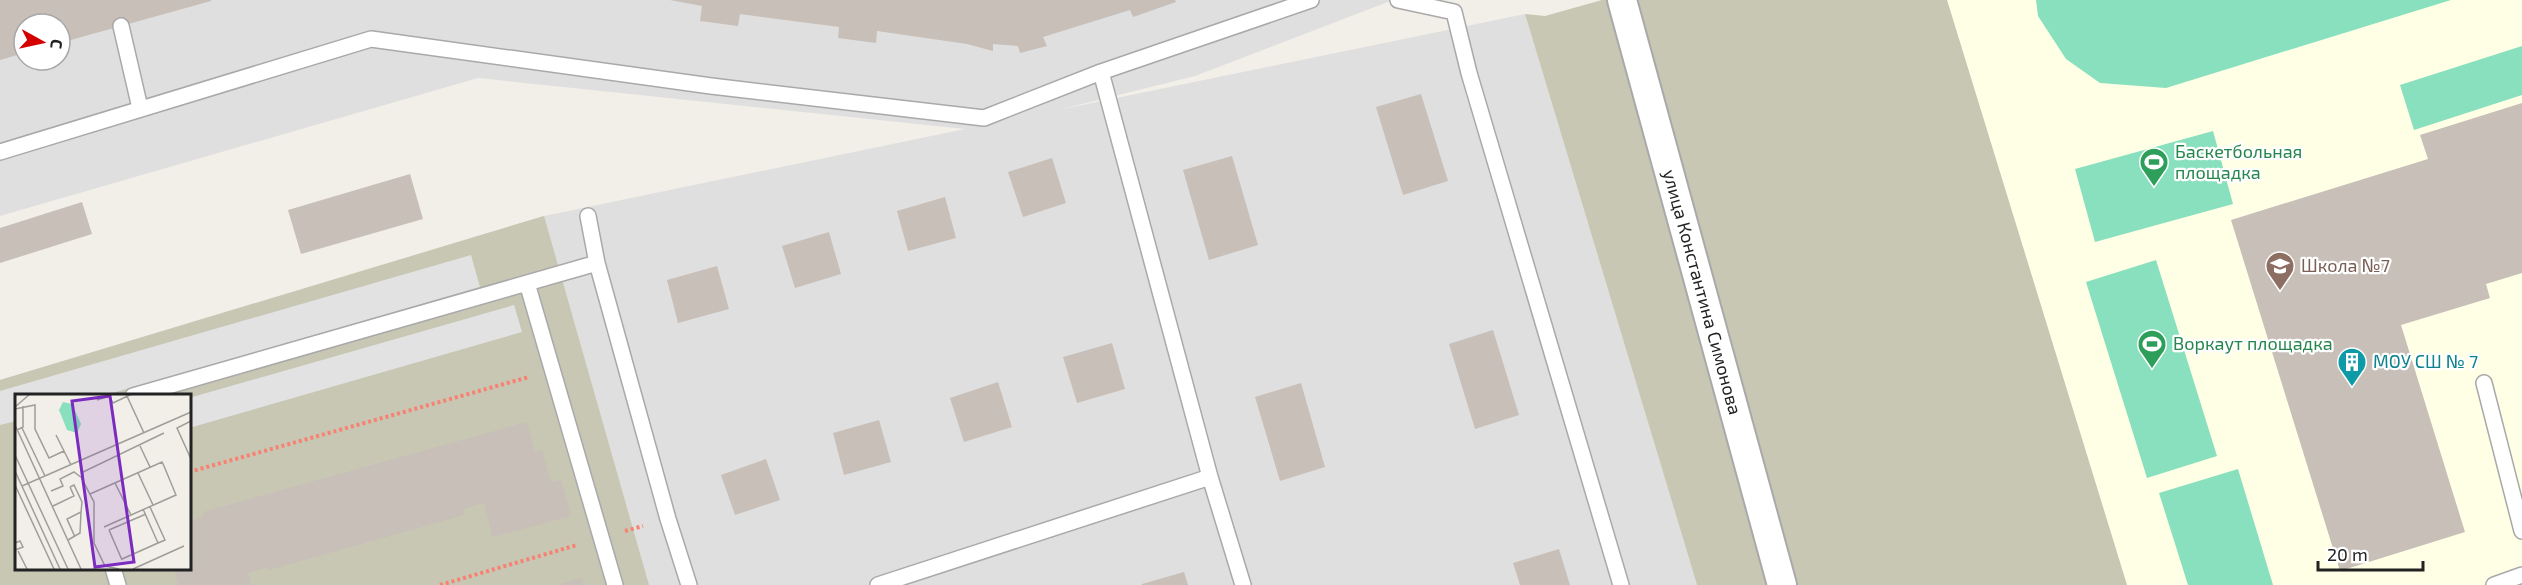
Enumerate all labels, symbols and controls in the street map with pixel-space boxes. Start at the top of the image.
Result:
north arrow [12,12,72,72]
text: С [47,38,67,50]
place label: Баскетбольная площадка [2175,140,2302,183]
sports icon: Баскетбольная площадка [2138,146,2170,188]
street label: улица Константина Симонова [1659,167,1747,417]
school or university icon: Школа №7 [2264,250,2296,292]
place label: Школа №7 [2301,254,2390,276]
sports icon: Воркаут площадка [2136,328,2168,370]
place label: Воркаут площадка [2173,332,2333,354]
building icon: МОУ СШ № 7 [2336,346,2368,388]
place label: МОУ СШ № 7 [2373,350,2478,372]
inset map [15,394,190,570]
scale bar [2318,534,2423,572]
text: 20 m [2327,543,2368,565]

